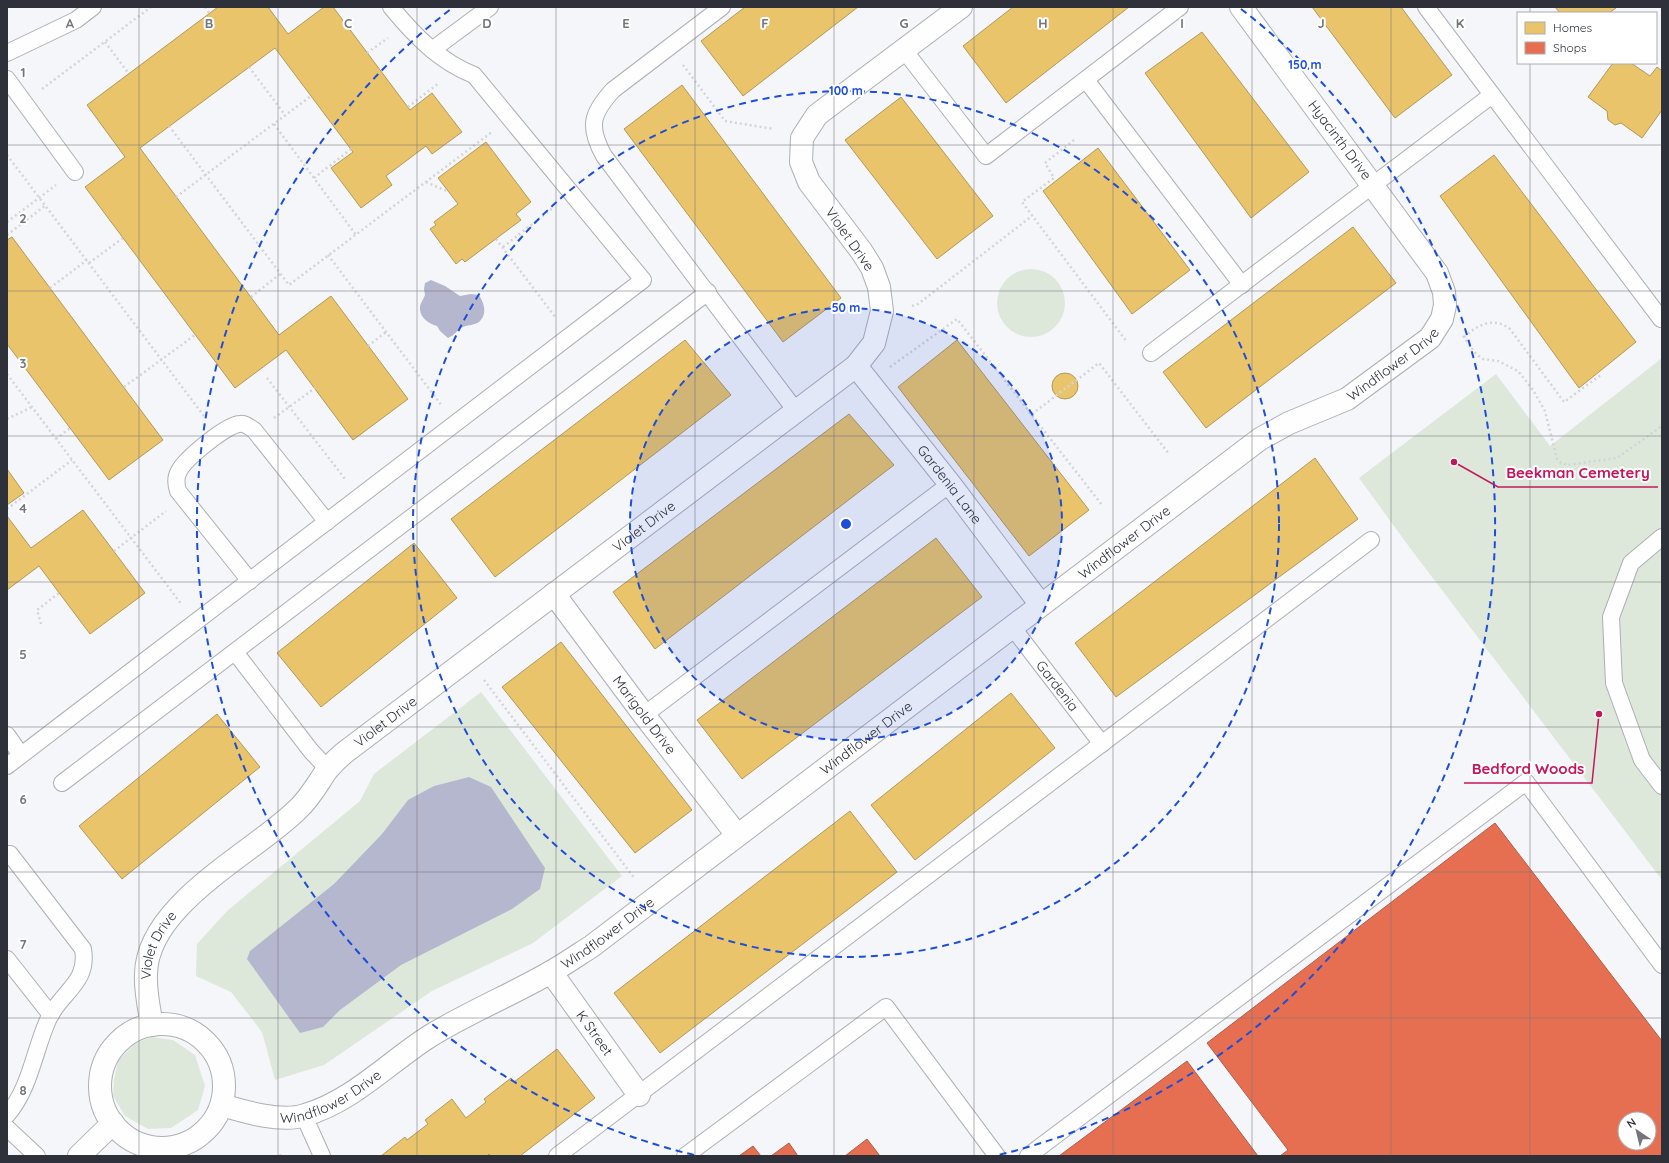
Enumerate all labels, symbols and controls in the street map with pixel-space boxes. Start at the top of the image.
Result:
legend [1517,12,1657,64]
text: A [66,15,75,31]
text: B [205,15,213,31]
text: C [344,15,352,31]
text: D [482,15,492,31]
text: E [622,15,630,31]
text: F [761,15,769,31]
text: G [899,15,909,31]
text: H [1038,15,1048,31]
text: I [1180,15,1184,31]
text: J [1317,15,1325,31]
text: K [1456,15,1465,31]
text: Homes [1553,20,1593,35]
text: Shops [1553,40,1587,55]
text: 150 m [1288,57,1322,72]
text: 1 [20,64,26,80]
text: 100 m [829,83,863,98]
street label: Hyacinth Drive [1304,97,1376,183]
street label: Violet Drive [821,204,879,275]
text: 2 [19,210,27,226]
text: 50 m [832,300,860,315]
street label: Windflower Drive [1343,324,1443,405]
text: 3 [20,355,27,371]
street label: Gardenia Lane [913,441,986,528]
callout: Beekman Cemetery [1498,460,1658,487]
text: Beekman Cemetery [1506,463,1650,482]
street label: Violet Drive [609,497,679,556]
text: 4 [19,500,27,516]
street label: Windflower Drive [1074,501,1174,583]
centre of rings [839,517,853,531]
text: 5 [19,646,27,662]
street label: Gardenia [1032,657,1083,715]
street label: Marigold Drive [609,672,680,758]
street label: Violet Drive [350,692,420,751]
street label: Windflower Drive [816,697,916,779]
callout: Bedford Woods [1464,756,1592,783]
text: Bedford Woods [1472,759,1584,778]
text: 6 [19,791,27,807]
street label: Windflower Drive [557,893,658,973]
street label: Violet Drive [137,907,181,980]
text: 7 [19,936,27,952]
street label: K Street [572,1007,617,1059]
street label: Windflower Drive [280,1066,385,1127]
text: 8 [19,1082,27,1098]
north arrow [1617,1111,1657,1151]
text: N [1624,1115,1639,1131]

